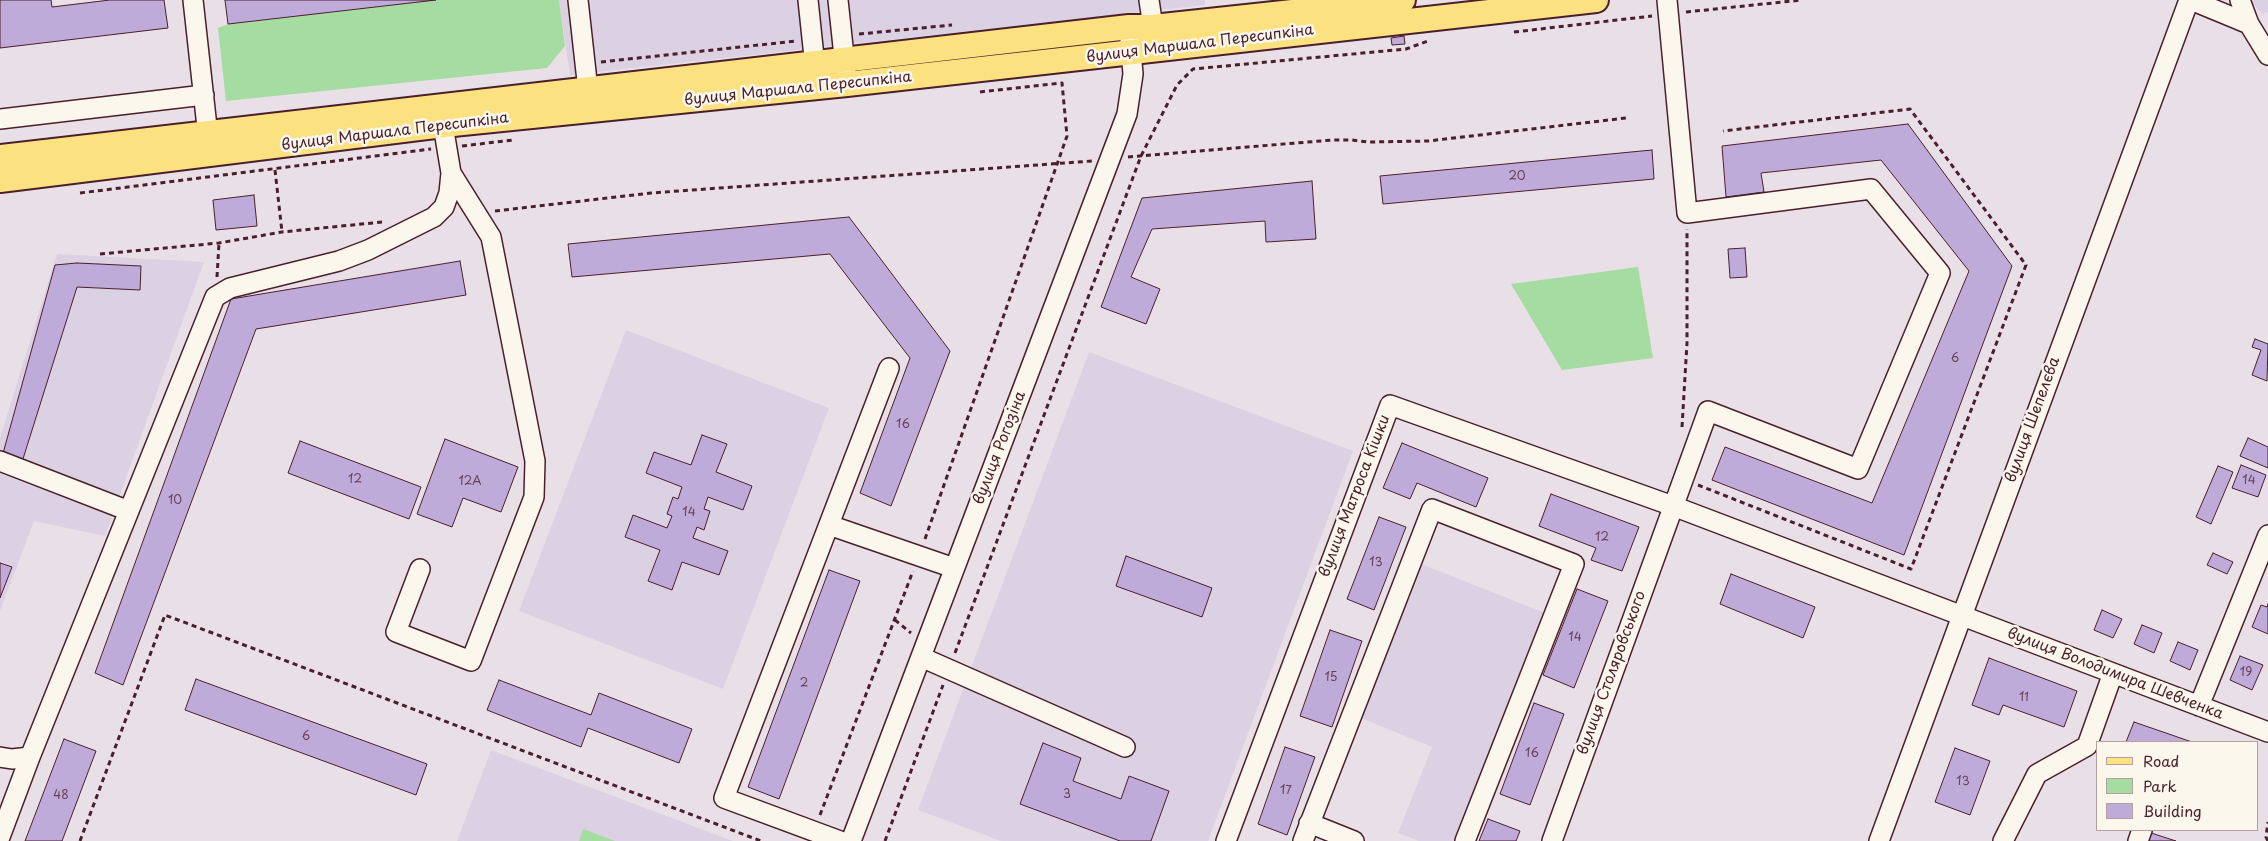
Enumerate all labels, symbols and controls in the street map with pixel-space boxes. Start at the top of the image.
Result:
street label: вулиця Маршала Пересипкіна [1085,21,1315,67]
street label: вулиця Маршала Пересипкіна [683,68,913,110]
street label: вулиця Маршала Пересипкіна [280,109,510,155]
house number: 20 [1508,170,1526,184]
house number: 6 [1951,352,1959,366]
street label: вулиця Шепелєва [2002,355,2064,485]
street label: вулиця Рогозіна [970,389,1030,507]
street label: вулиця Матроса Кішки [1316,412,1394,580]
house number: 16 [896,418,910,432]
house number: 12 [348,473,362,487]
house number: 14 [2242,474,2256,488]
house number: 12А [458,475,482,489]
house number: 10 [168,494,182,508]
house number: 14 [682,506,696,520]
house number: 12 [1595,531,1609,545]
house number: 13 [1369,556,1383,570]
street label: вулиця Столяровського [1574,589,1650,757]
street label: вулиця Володимира Шевченка [2004,624,2226,724]
house number: 14 [1568,631,1582,645]
house number: 19 [2240,666,2252,680]
house number: 15 [1324,671,1338,685]
house number: 2 [800,677,808,691]
house number: 11 [2019,691,2029,705]
house number: 6 [302,730,310,744]
legend [2096,741,2258,831]
house number: 16 [1525,747,1539,761]
text: Road [2143,749,2179,772]
text: Park [2143,774,2177,797]
house number: 13 [1956,775,1970,789]
house number: 17 [1280,784,1292,798]
house number: 3 [1063,788,1071,802]
house number: 48 [53,789,69,803]
text: Building [2143,799,2202,822]

